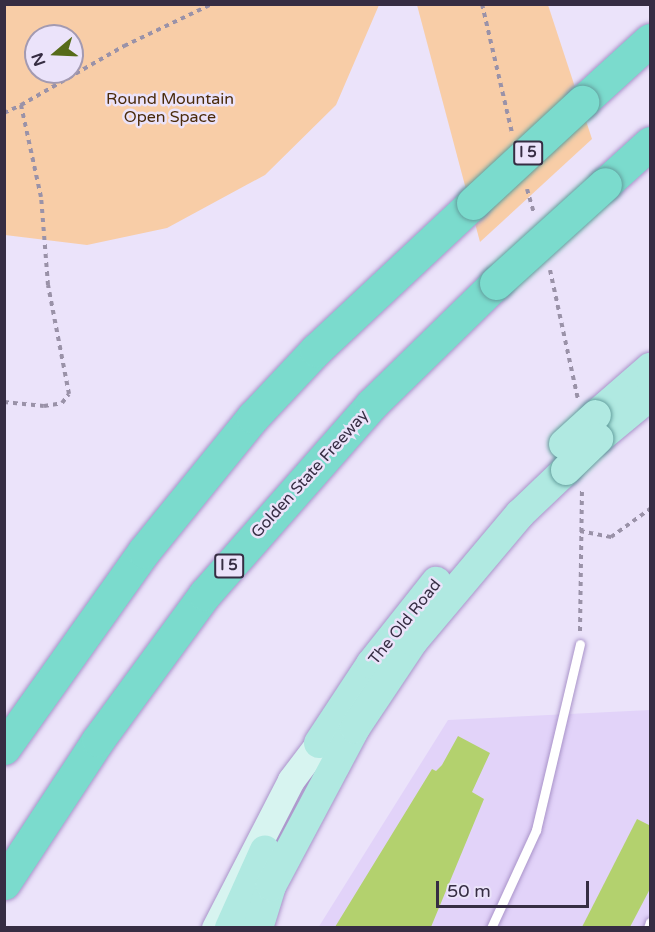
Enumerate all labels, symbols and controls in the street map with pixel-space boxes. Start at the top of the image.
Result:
north arrow [24,24,84,84]
text: N [27,50,50,69]
park label: Round Mountain Open Space [106,89,234,127]
road number: I 5 [513,141,543,165]
street label: Golden State Freeway [247,406,373,542]
road number: I 5 [214,554,244,578]
street label: The Old Road [365,576,445,668]
scale bar [439,869,592,907]
text: 50 m [447,880,491,902]

